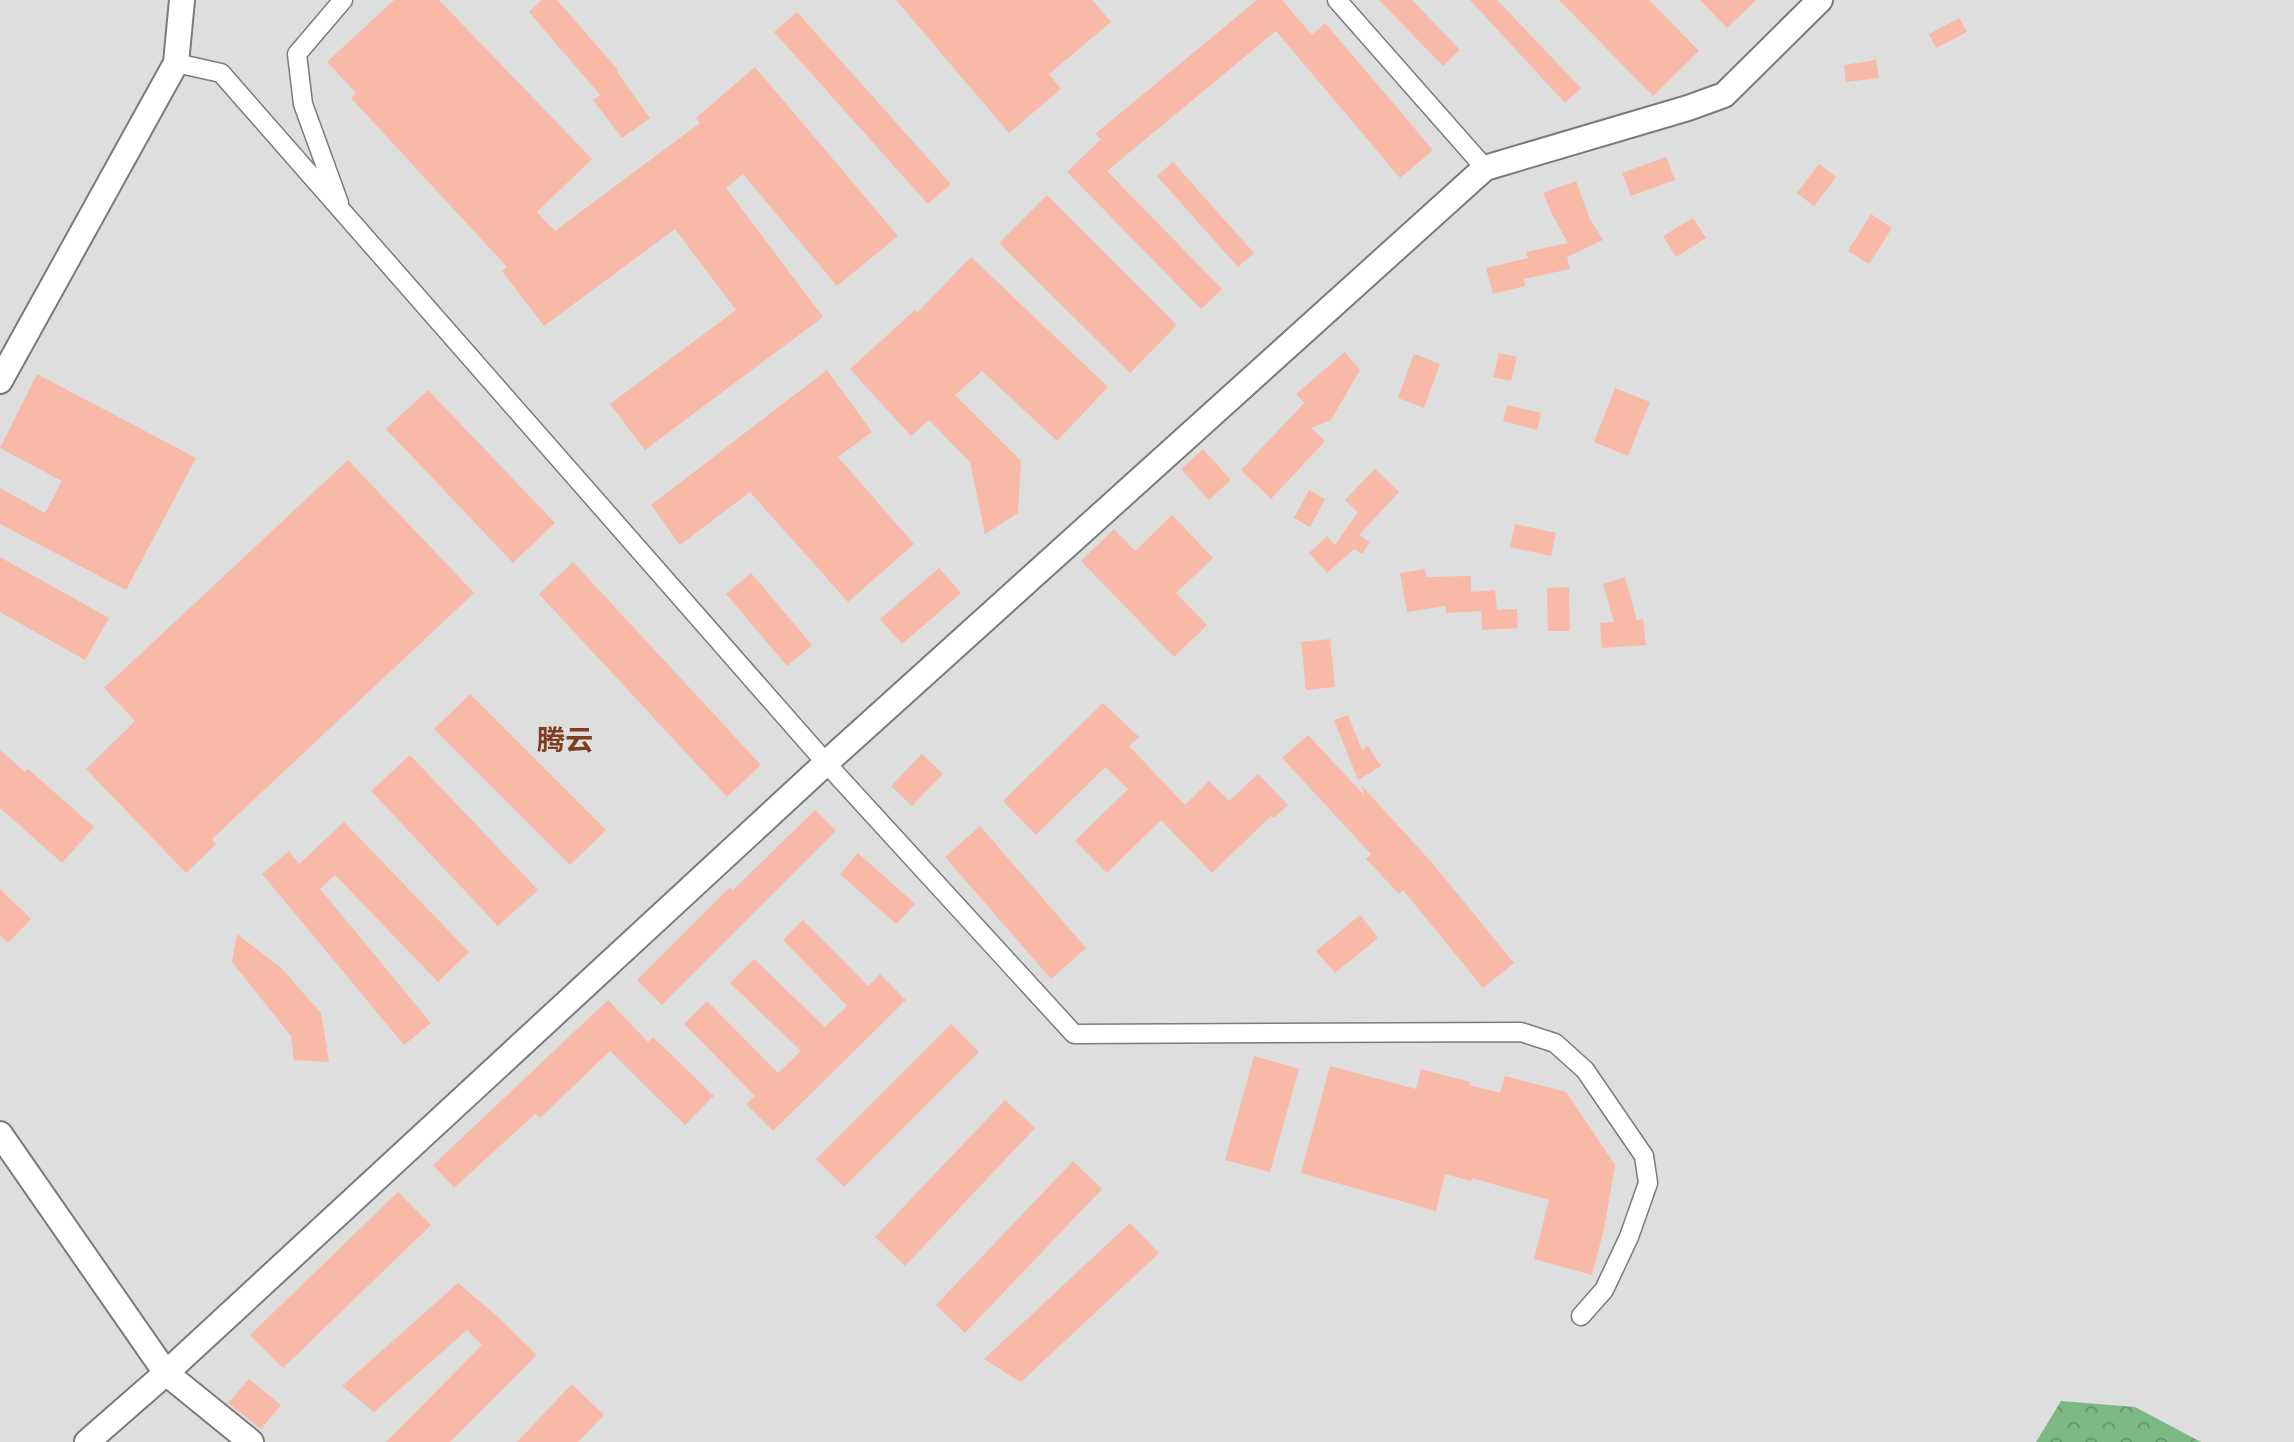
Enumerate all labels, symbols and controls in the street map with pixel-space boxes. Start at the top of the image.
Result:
district label: 腾云 [537,724,593,757]

